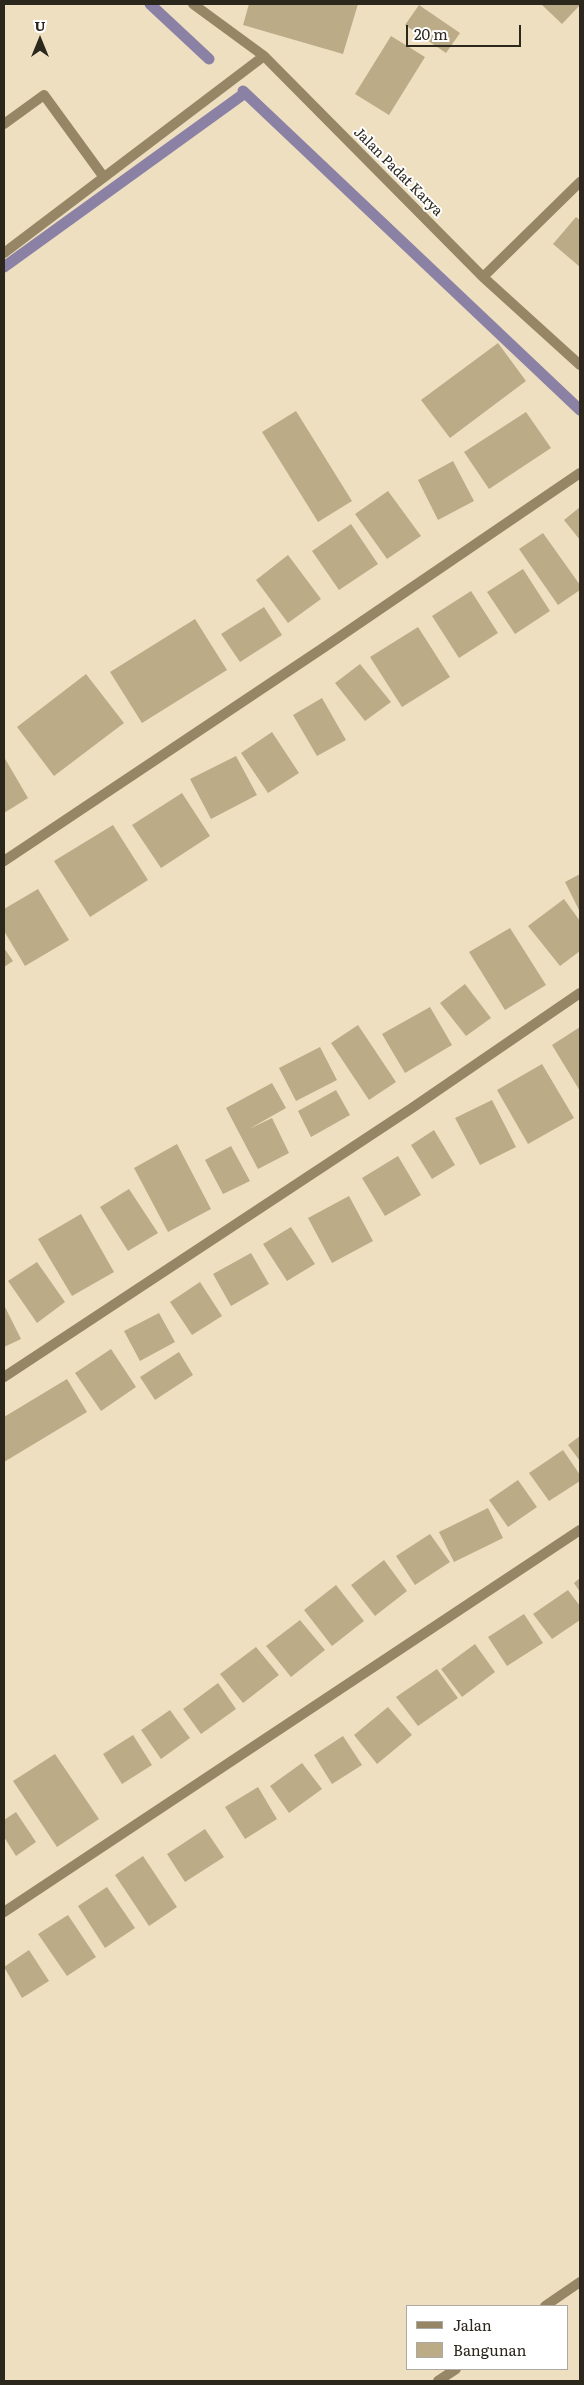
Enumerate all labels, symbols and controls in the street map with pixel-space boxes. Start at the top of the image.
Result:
north arrow [15,15,65,65]
text: U [34,15,46,35]
scale bar [409,15,524,47]
text: 20 m [414,22,448,45]
street label: Jalan Padat Karya [350,124,446,220]
legend [406,2305,569,2370]
text: Jalan [453,2313,492,2336]
text: Bangunan [453,2338,526,2361]

